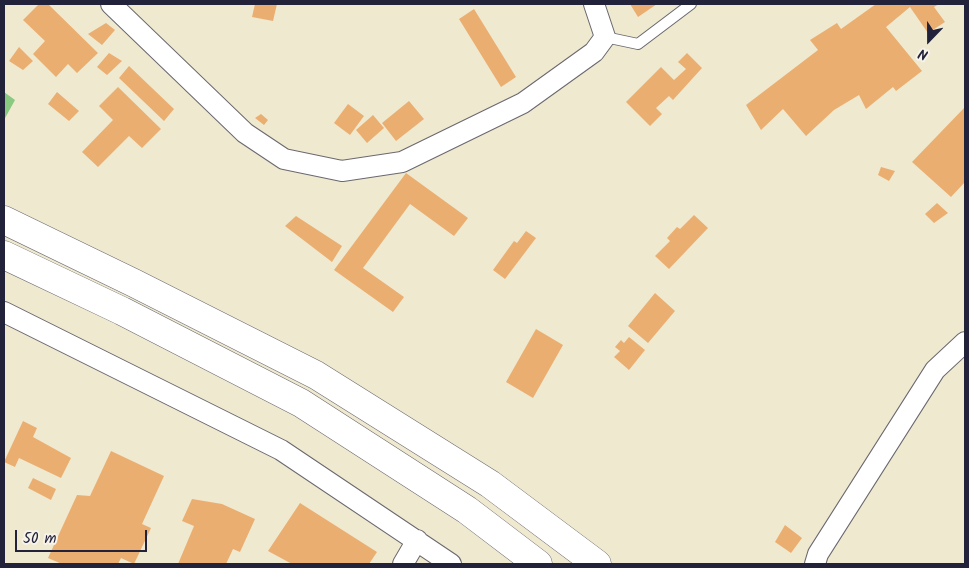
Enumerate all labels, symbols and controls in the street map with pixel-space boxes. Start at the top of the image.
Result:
north arrow [904,15,954,65]
text: N [915,42,932,66]
scale bar [18,520,150,552]
text: 50 m [23,527,57,551]

